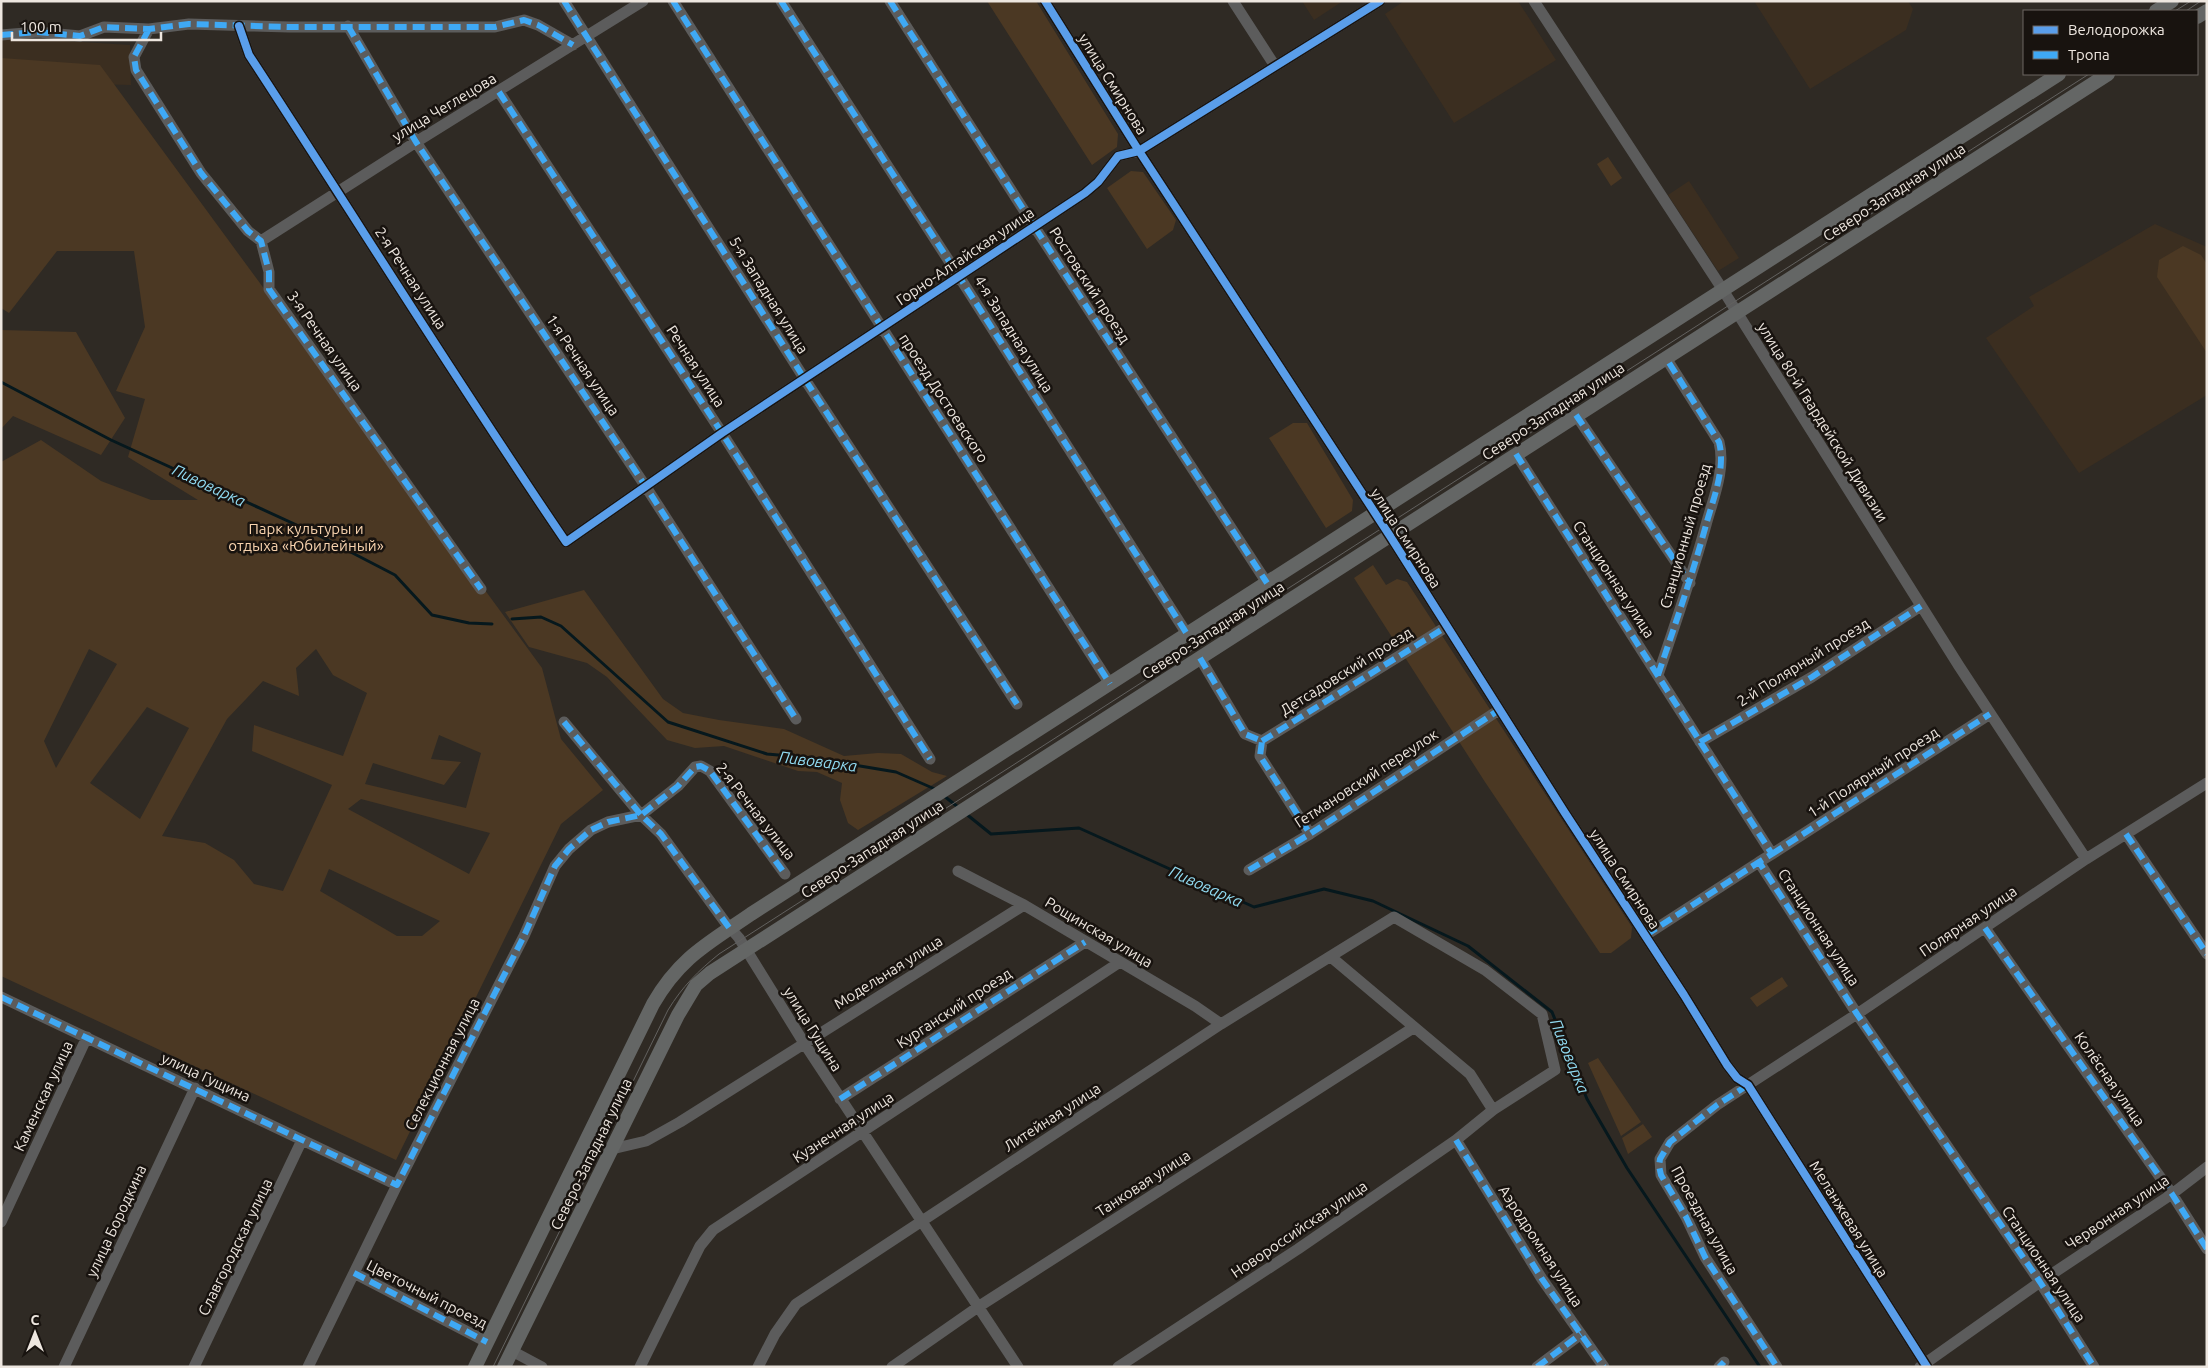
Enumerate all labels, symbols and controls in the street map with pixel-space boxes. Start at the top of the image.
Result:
scale bar [12,10,161,42]
legend [2023,10,2198,75]
text: 100 m [20,18,62,35]
text: Велодорожка [2068,21,2165,38]
street label: улица Смирнова [1075,30,1151,138]
text: Тропа [2068,46,2110,63]
street label: улица Чеглецова [389,69,499,145]
street label: Северо-Западная улица [1820,140,1968,244]
street label: Горно-Алтайская улица [893,203,1037,309]
street label: 2-я Речная улица [372,224,450,332]
street label: Ростовский проезд [1046,224,1134,346]
street label: 5-я Западная улица [726,233,812,357]
street label: 4-я Западная улица [971,272,1057,396]
street label: 3-я Речная улица [284,288,366,394]
street label: 1-я Речная улица [543,311,623,419]
street label: улица 80-й Гвардейской Дивизии [1754,319,1892,525]
street label: Речная улица [663,322,729,410]
street label: проезд Достоевского [896,330,992,466]
street label: Северо-Западная улица [1479,359,1627,463]
water label: Пивоварка [170,460,249,510]
street label: Станционный проезд [1656,461,1714,610]
street label: улица Смирнова [1367,485,1445,591]
street label: Станционная улица [1570,517,1658,641]
park label: Парк культуры и отдыха «Юбилейный» [228,520,384,554]
street label: Северо-Западная улица [1139,578,1287,682]
street label: 2-й Полярный проезд [1734,614,1872,710]
street label: Детсадовский проезд [1277,623,1415,719]
street label: 1-й Полярный проезд [1804,723,1942,821]
street label: Гетмановский переулок [1291,725,1441,831]
water label: Пивоварка [778,747,858,775]
street label: 2-я Речная улица [713,759,799,863]
street label: Северо-Западная улица [798,797,946,901]
street label: улица Смирнова [1586,826,1664,932]
water label: Пивоварка [1166,862,1246,910]
street label: Станционная улица [1775,865,1863,989]
street label: Полярная улица [1916,882,2020,960]
street label: Рощинская улица [1042,893,1156,971]
street label: Модельная улица [831,932,945,1012]
street label: Курганский проезд [893,964,1015,1051]
street label: улица Гущина [780,984,846,1074]
street label: Селекционная улица [401,995,483,1133]
water label: Пивоварка [1547,1016,1593,1096]
street label: Колёсная улица [2071,1029,2149,1129]
street label: Каменская улица [10,1038,76,1154]
street label: улица Гущина [159,1049,253,1105]
street label: Северо-Западная улица [547,1075,635,1233]
street label: Литейная улица [1000,1079,1104,1155]
street label: Кузнечная улица [789,1088,897,1166]
street label: Танковая улица [1093,1146,1193,1220]
street label: Меланжевая улица [1806,1158,1892,1280]
street label: улица Бородкина [83,1162,149,1280]
street label: Проездная улица [1668,1163,1742,1277]
street label: Червонная улица [2062,1171,2172,1253]
street label: Славгородская улица [194,1176,276,1318]
street label: Новороссийская улица [1228,1177,1370,1281]
street label: Аэродромная улица [1495,1182,1587,1310]
street label: Станционная улица [1999,1203,2089,1325]
street label: Цветочный проезд [364,1256,490,1332]
north arrow [10,1308,60,1358]
text: С [31,1312,40,1328]

